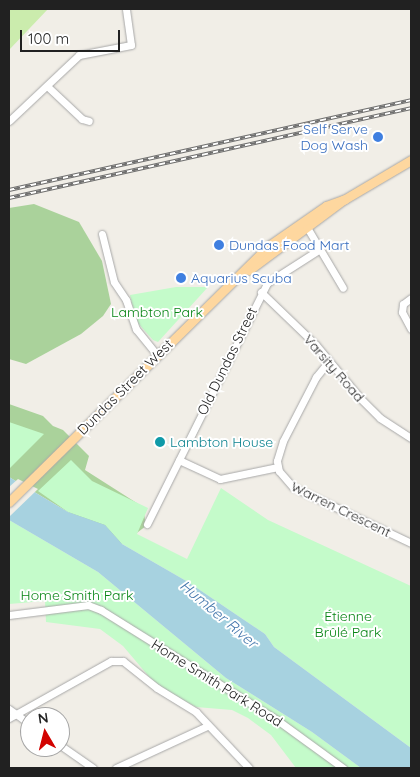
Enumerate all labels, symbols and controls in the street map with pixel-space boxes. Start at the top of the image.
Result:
scale bar [22,20,122,52]
text: 100 m [28,29,69,48]
place label: Self Serve Dog Wash [300,121,368,154]
marker: Self Serve Dog Wash [372,131,384,143]
place label: Dundas Food Mart [229,237,350,253]
marker: Dundas Food Mart [213,239,225,251]
place label: Aquarius Scuba [191,270,292,286]
marker: Aquarius Scuba [175,272,187,284]
park label: Lambton Park [111,304,203,320]
street label: Old Dundas Street [194,304,260,418]
street label: Varsity Road [300,331,368,405]
street label: Dundas Street West [74,336,176,438]
place label: Lambton House [170,434,273,450]
marker: Lambton House [154,436,166,448]
street label: Warren Crescent [288,478,394,540]
water label: Humber River [177,576,261,652]
park label: Home Smith Park [21,587,133,603]
park label: Étienne Brûlé Park [315,608,381,640]
street label: Home Smith Park Road [148,636,286,730]
north arrow [20,707,70,757]
text: N [37,709,49,728]

